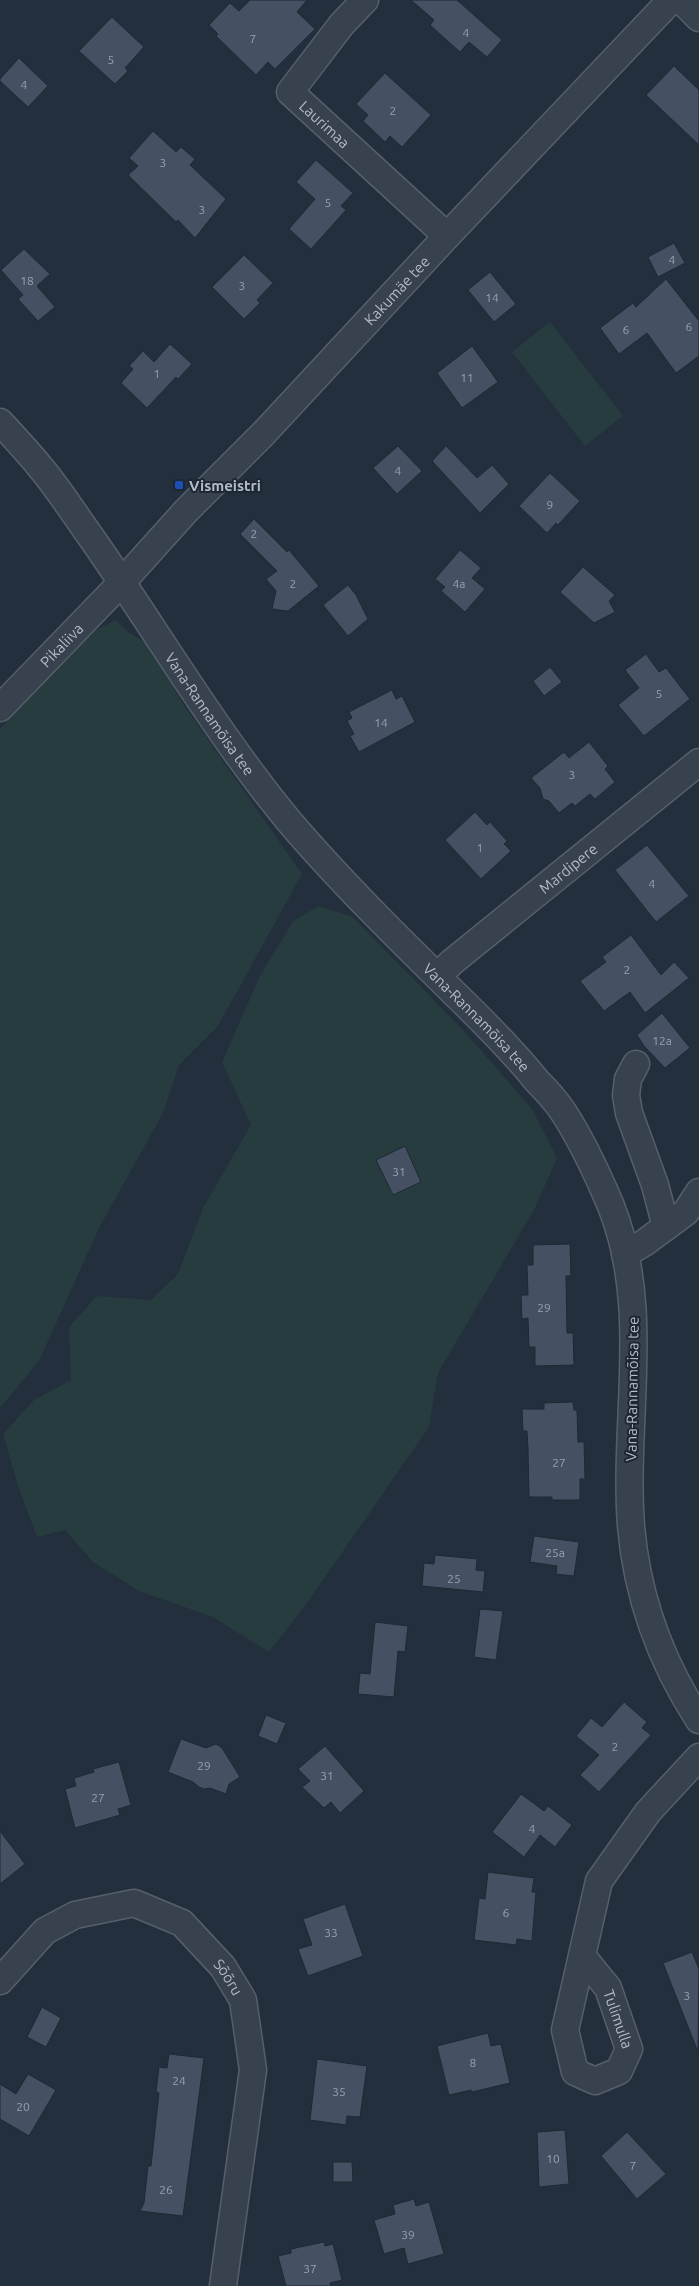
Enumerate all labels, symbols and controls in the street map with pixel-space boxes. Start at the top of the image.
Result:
house number: 4 [463,26,470,39]
house number: 7 [250,32,256,45]
house number: 5 [108,53,114,66]
house number: 4 [21,78,28,91]
street label: Laurimaa [296,97,353,151]
house number: 2 [390,104,396,117]
house number: 3 [160,156,166,169]
house number: 5 [325,196,331,209]
house number: 3 [199,203,205,216]
street label: Kakumäe tee [360,252,433,328]
house number: 4 [669,253,676,266]
house number: 18 [20,274,34,287]
house number: 3 [239,279,245,292]
house number: 14 [485,291,499,304]
house number: 6 [686,320,693,333]
house number: 6 [623,323,630,336]
house number: 1 [154,367,160,380]
house number: 11 [460,371,474,384]
house number: 4 [395,464,402,477]
place label: Vismeistri [189,477,261,494]
marker: Vismeistri [173,479,185,491]
house number: 9 [547,498,553,511]
house number: 2 [251,527,257,540]
house number: 2 [290,577,296,590]
house number: 4a [453,577,465,590]
street label: Pikaliiva [36,619,86,670]
street label: Vana-Rannamõisa tee [162,649,258,778]
house number: 5 [656,687,662,700]
house number: 14 [374,716,388,729]
house number: 3 [569,768,575,781]
street label: Mardipere [535,840,600,897]
house number: 1 [477,841,483,854]
house number: 4 [649,877,656,890]
street label: Vana-Rannamõisa tee [420,959,534,1075]
house number: 2 [624,963,630,976]
house number: 12a [652,1034,672,1047]
house number: 31 [392,1165,406,1178]
house number: 29 [537,1301,551,1314]
street label: Vana-Rannamõisa tee [622,1316,642,1462]
house number: 27 [552,1456,566,1469]
house number: 25a [545,1546,565,1559]
house number: 25 [447,1572,461,1585]
house number: 2 [612,1740,618,1753]
house number: 29 [197,1759,211,1772]
house number: 31 [320,1769,334,1782]
house number: 27 [91,1791,105,1804]
house number: 4 [529,1822,536,1835]
house number: 6 [503,1906,510,1919]
house number: 33 [324,1926,338,1939]
street label: Sõõru [211,1955,246,1998]
street label: Tulimulla [601,1987,637,2051]
house number: 3 [684,1989,690,2002]
house number: 8 [470,2056,477,2069]
house number: 24 [172,2074,186,2087]
house number: 35 [332,2085,346,2098]
house number: 20 [16,2100,30,2113]
house number: 10 [546,2152,560,2165]
house number: 7 [630,2159,636,2172]
house number: 26 [159,2183,173,2196]
house number: 39 [401,2228,415,2241]
house number: 37 [303,2262,317,2275]

